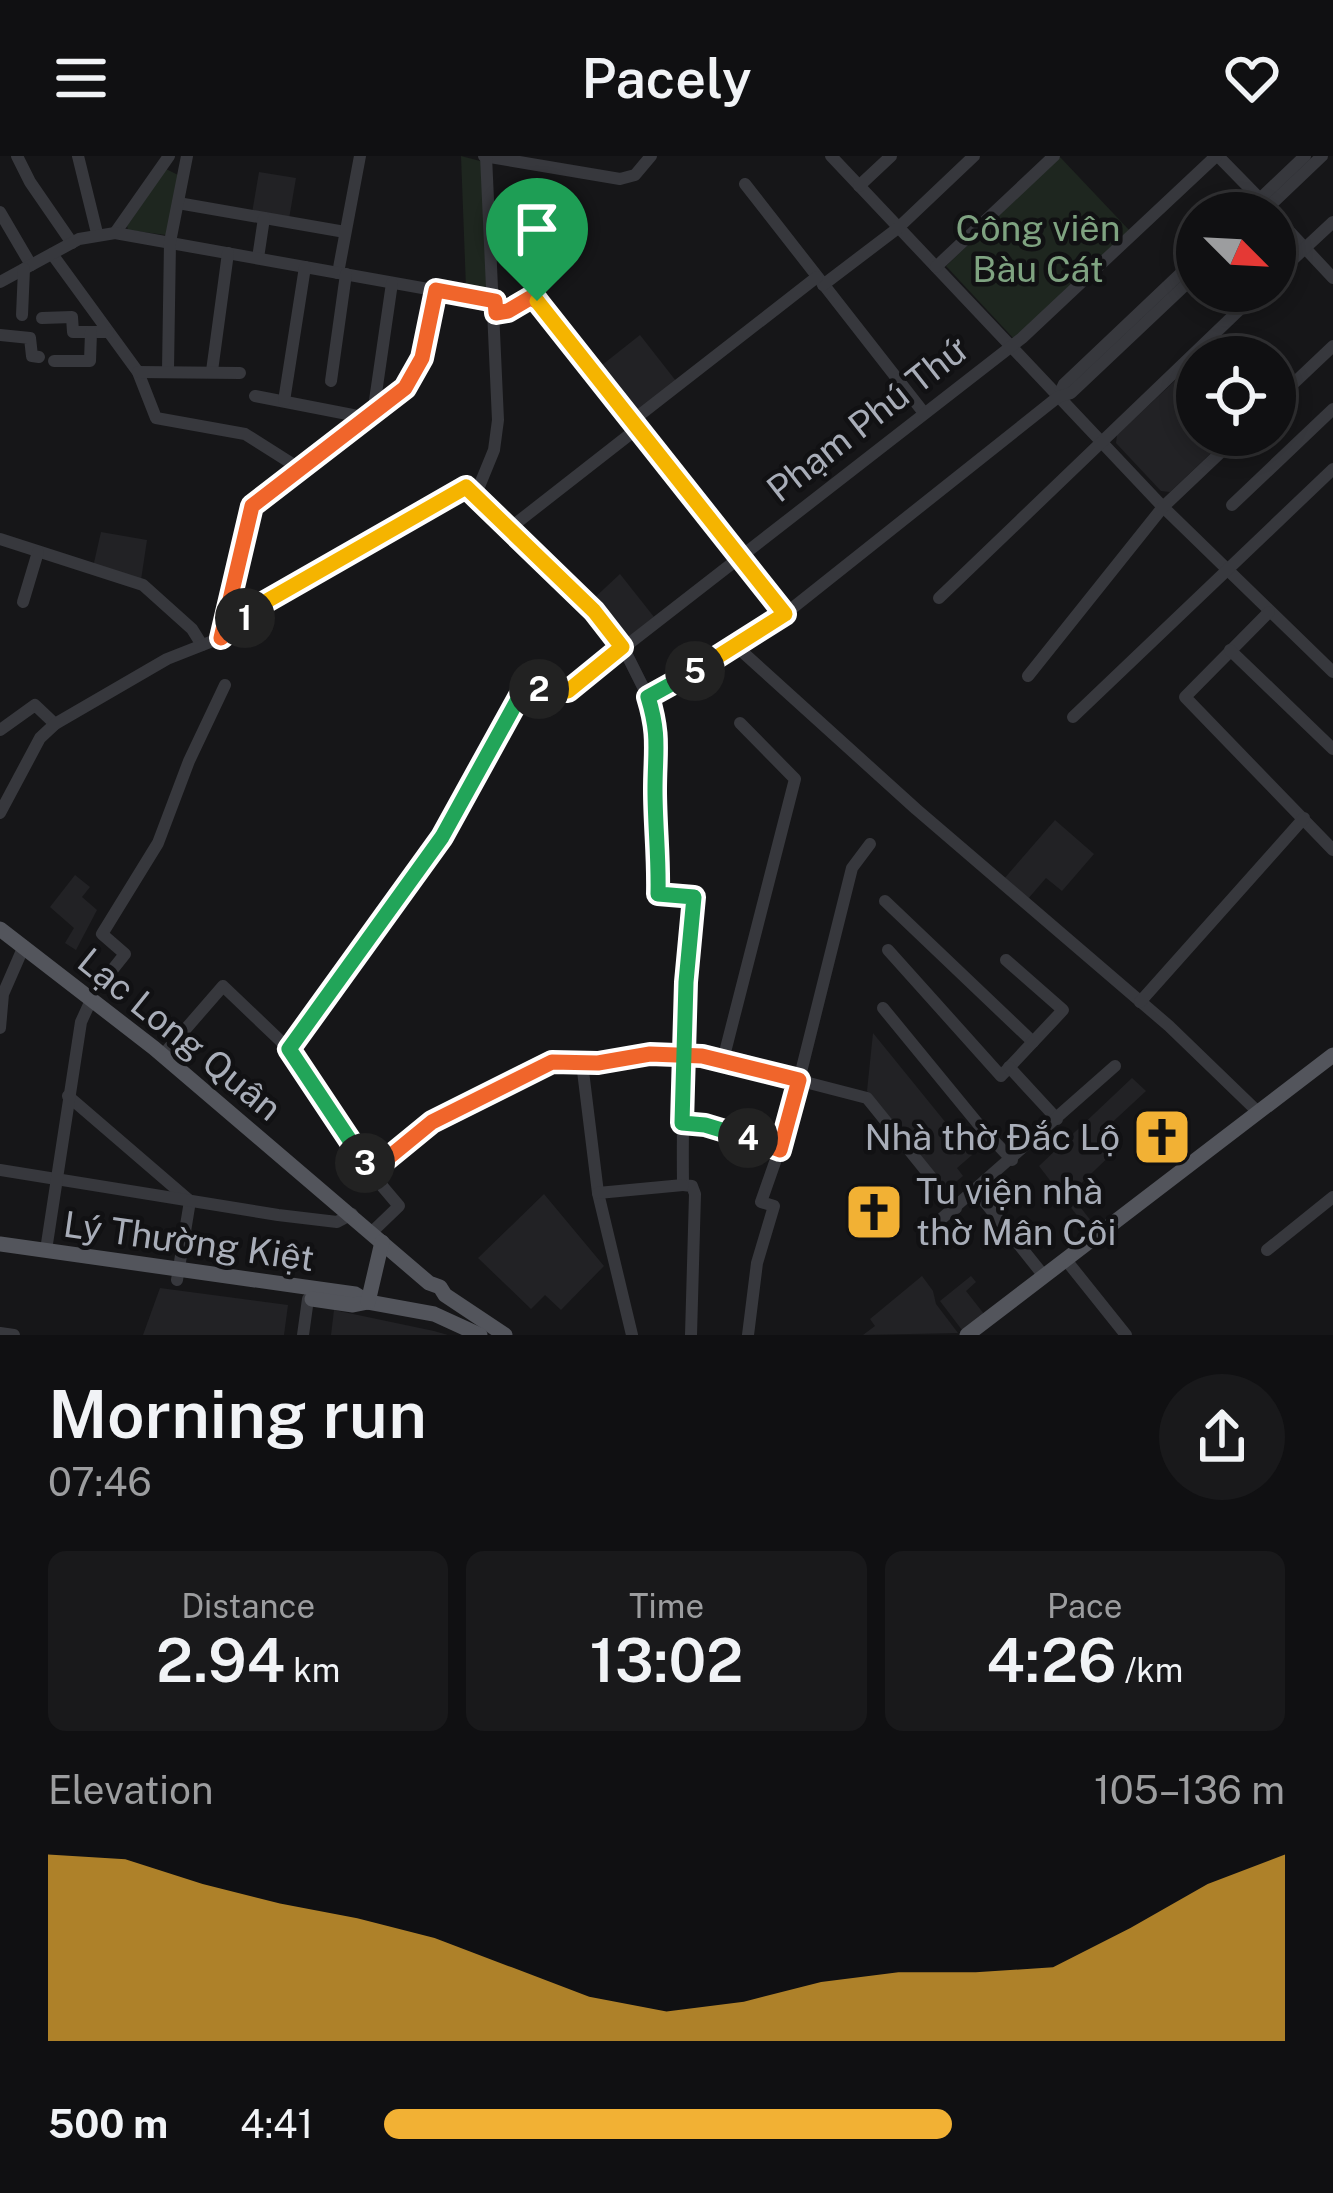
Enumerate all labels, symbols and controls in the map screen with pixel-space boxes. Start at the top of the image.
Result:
icon: menu [48,45,114,111]
icon: heart [1219,45,1285,111]
text: Pacely [581,47,752,110]
pin [486,178,588,301]
north arrow [1176,192,1296,312]
map controls [1176,192,1296,456]
icon: arrive [504,196,570,262]
park label: Công viên Bàu Cát [955,207,1121,290]
street label: Phạm Phú Thứ [759,328,976,510]
button: locate [1176,336,1296,456]
pin: 1 [215,588,275,648]
text: 1 [238,599,252,637]
pin: 5 [665,641,725,701]
text: 5 [684,652,706,690]
pin: 2 [509,659,569,719]
text: 2 [529,670,549,708]
street label: Lạc Long Quân [70,939,290,1129]
church icon: Nhà thờ Đắc Lộ [1131,1106,1193,1168]
pin: 4 [718,1108,778,1168]
place label: Nhà thờ Đắc Lộ [864,1116,1120,1158]
text: 4 [737,1119,759,1157]
pin: 3 [335,1133,395,1193]
text: 3 [354,1144,376,1182]
place label: Tu viện nhà thờ Mân Côi [916,1170,1116,1253]
church icon: Tu viện nhà thờ Mân Côi [843,1181,905,1243]
street label: Lý Thường Kiệt [61,1203,317,1279]
button: share [1159,1374,1285,1500]
text: Morning run [48,1375,427,1453]
text: 07:46 [48,1459,152,1505]
text: Distance [181,1587,315,1625]
text: Time [629,1587,704,1625]
text: Pace [1047,1587,1123,1625]
text: 2.94 [156,1625,285,1696]
text: 13:02 [590,1625,743,1696]
text: 4:26 [986,1625,1117,1696]
text: km [285,1651,340,1689]
text: /km [1117,1651,1183,1689]
text: Elevation [48,1767,214,1813]
text: 105–136 m [1094,1767,1285,1813]
text: 500 m [48,2101,168,2147]
text: 4:41 [240,2101,313,2147]

